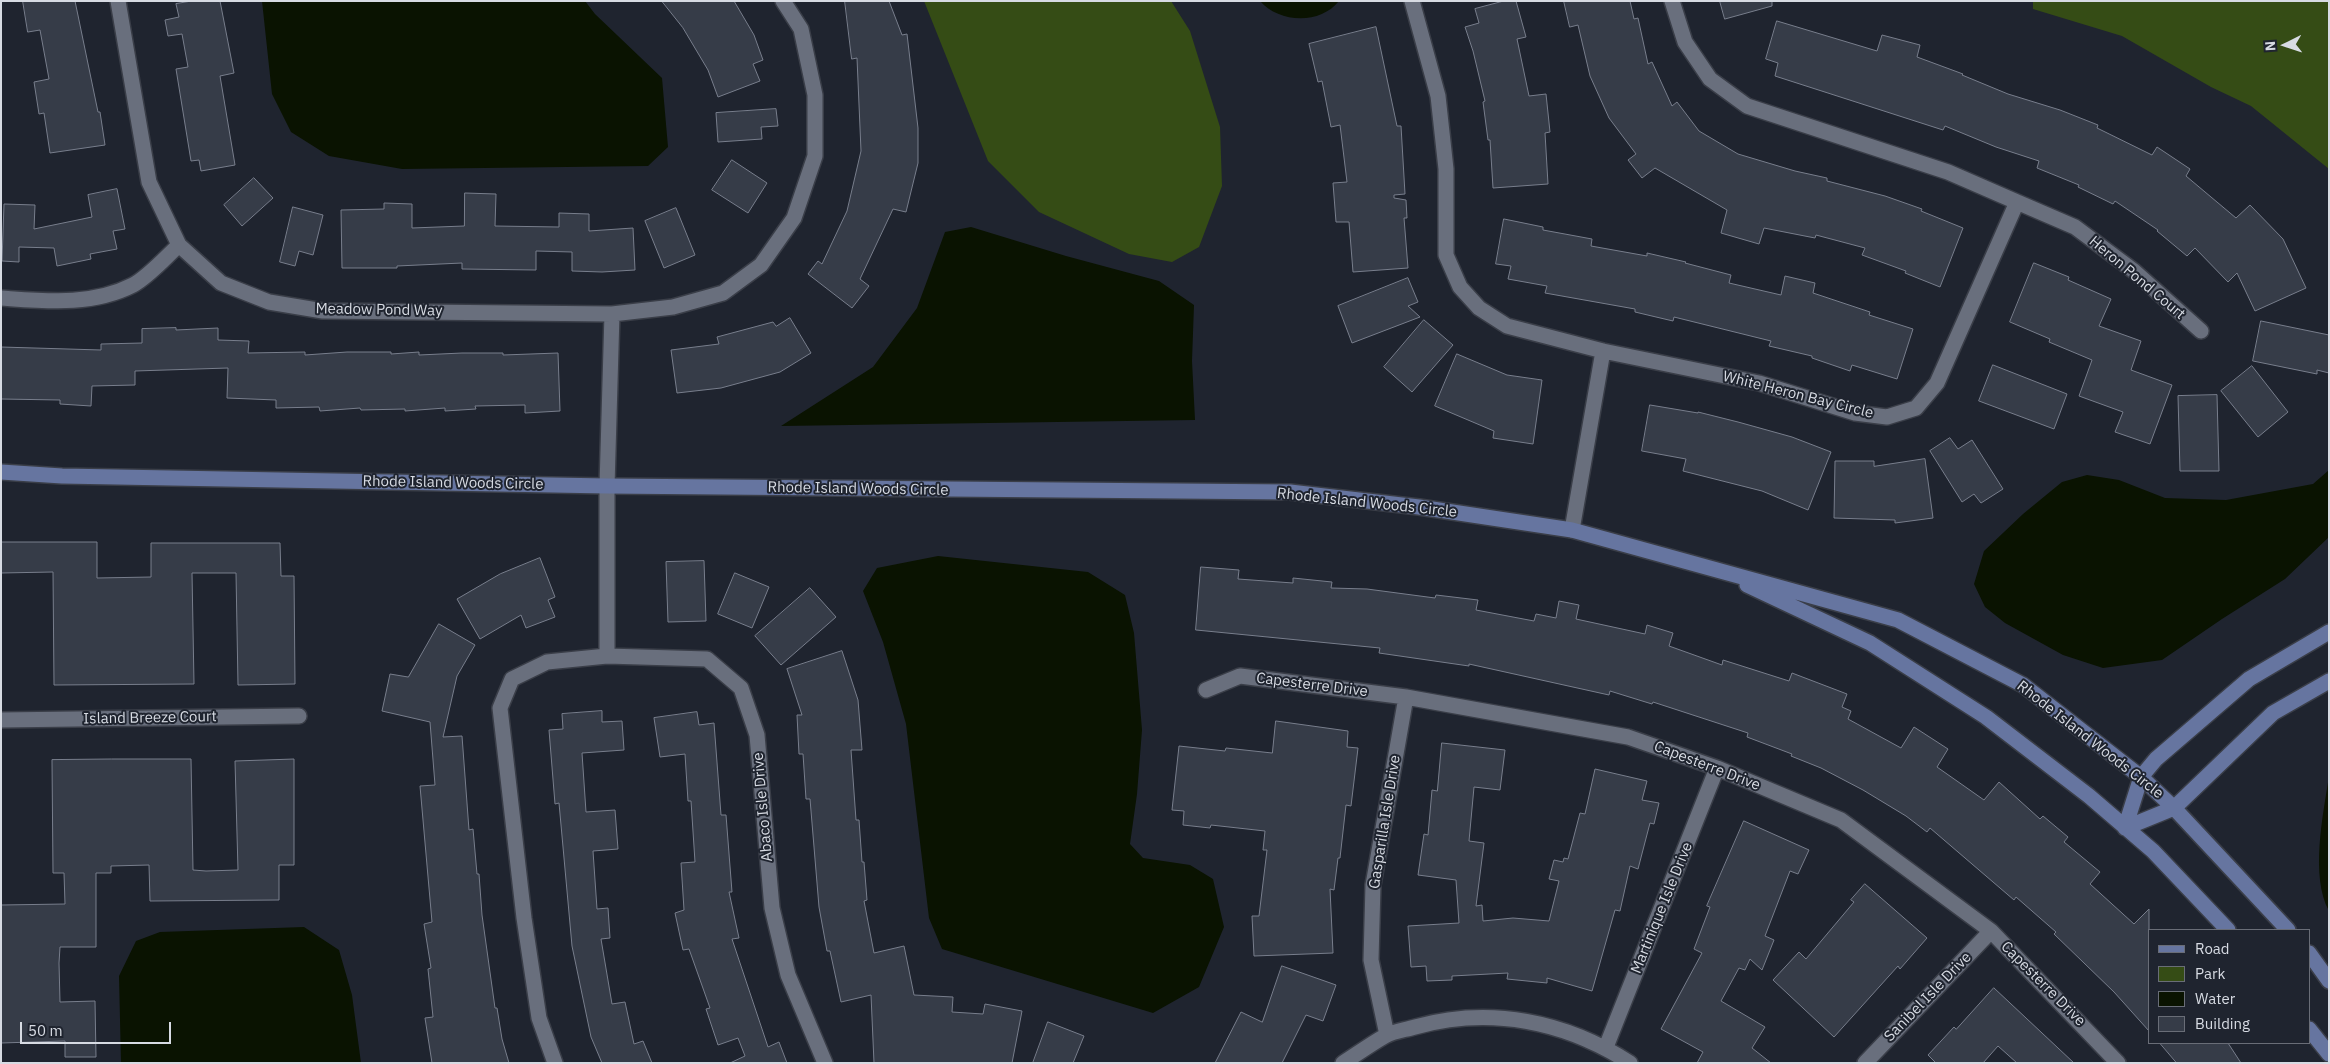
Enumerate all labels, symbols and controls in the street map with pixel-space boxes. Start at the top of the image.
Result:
north arrow [2260,20,2310,70]
text: N [2261,40,2279,52]
street label: Heron Pond Court [2085,233,2189,323]
street label: Meadow Pond Way [315,300,443,320]
street label: White Heron Bay Circle [1721,368,1875,422]
street label: Rhode Island Woods Circle [362,472,544,494]
street label: Rhode Island Woods Circle [767,478,949,500]
street label: Rhode Island Woods Circle [1276,485,1458,521]
street label: Capesterre Drive [1255,669,1369,701]
street label: Rhode Island Woods Circle [2013,677,2167,803]
street label: Island Breeze Court [83,708,217,728]
street label: Capesterre Drive [1651,737,1763,795]
street label: Abaco Isle Drive [749,752,777,862]
street label: Gasparilla Isle Drive [1366,754,1404,890]
street label: Martinique Isle Drive [1627,840,1697,976]
legend [2148,929,2310,1044]
street label: Capesterre Drive [1997,938,2089,1030]
text: Road [2195,939,2230,958]
street label: Sanibel Isle Drive [1881,948,1975,1046]
text: Park [2195,964,2225,983]
text: Water [2195,989,2235,1008]
scale bar [22,1012,174,1044]
text: Building [2195,1014,2250,1033]
text: 50 m [28,1021,63,1040]

